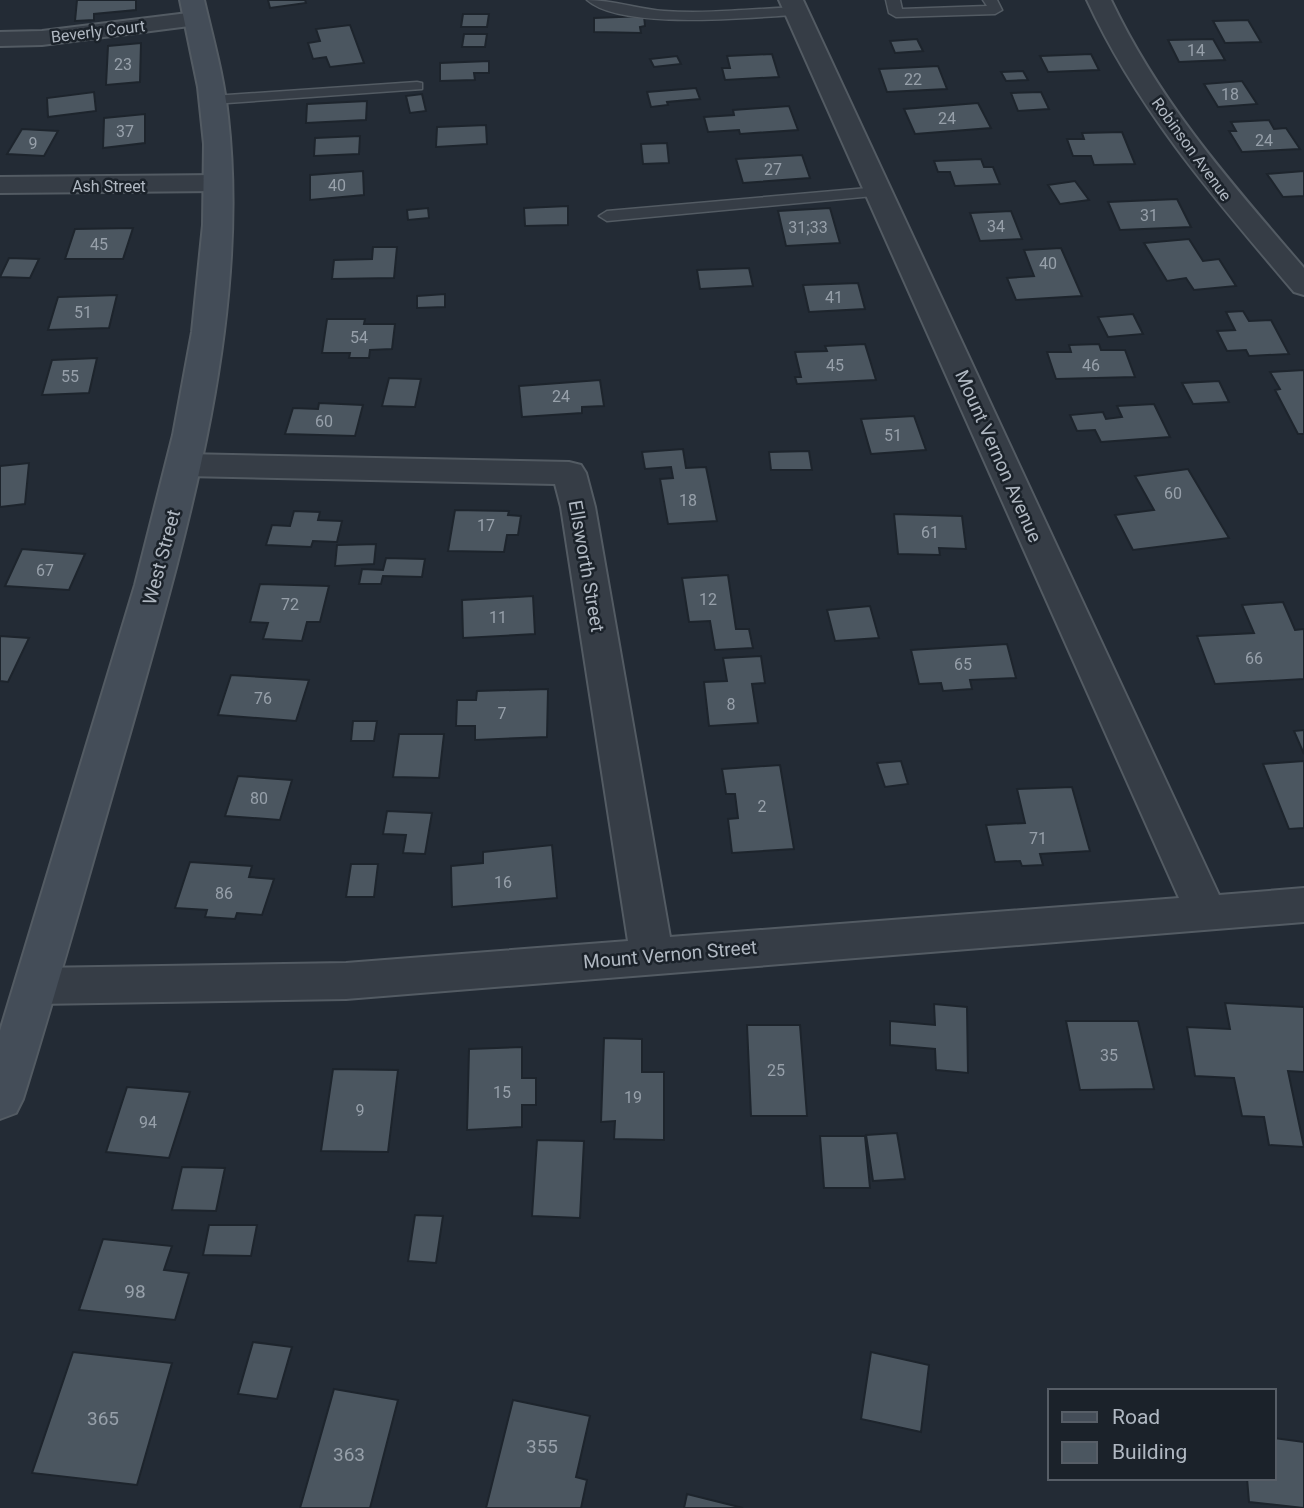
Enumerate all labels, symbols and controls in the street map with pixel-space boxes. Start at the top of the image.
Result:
street label: Beverly Court [50,16,146,47]
house number: 14 [1187,41,1205,60]
house number: 23 [114,55,132,74]
house number: 22 [904,70,922,89]
house number: 18 [1221,85,1239,104]
street label: Robinson Avenue [1148,94,1235,205]
house number: 24 [938,109,956,128]
house number: 37 [116,122,134,141]
house number: 24 [1255,131,1273,150]
house number: 9 [29,134,38,153]
house number: 27 [764,160,782,179]
house number: 40 [328,176,346,195]
street label: Ash Street [72,177,146,196]
house number: 31 [1140,206,1158,225]
house number: 34 [987,217,1005,236]
house number: 31;33 [788,218,828,237]
house number: 45 [90,235,108,254]
house number: 40 [1039,254,1057,273]
house number: 41 [825,288,843,307]
house number: 51 [74,303,92,322]
house number: 54 [350,328,368,347]
house number: 45 [826,356,844,375]
house number: 46 [1082,356,1100,375]
street label: Mount Vernon Avenue [950,366,1047,546]
house number: 55 [61,367,79,386]
house number: 24 [552,387,570,406]
house number: 60 [315,412,333,431]
house number: 51 [884,426,902,445]
house number: 60 [1164,484,1182,503]
house number: 18 [679,491,697,510]
street label: Ellsworth Street [564,498,609,634]
street label: West Street [138,507,185,607]
house number: 17 [477,516,495,535]
house number: 61 [921,523,939,542]
house number: 67 [36,561,54,580]
house number: 12 [699,590,717,609]
house number: 72 [281,595,299,614]
house number: 11 [489,608,507,627]
house number: 66 [1245,649,1263,668]
house number: 65 [954,655,972,674]
house number: 76 [254,689,272,708]
house number: 8 [727,695,736,714]
house number: 7 [498,704,507,723]
house number: 80 [250,789,268,808]
house number: 2 [758,797,767,816]
house number: 71 [1029,829,1047,848]
house number: 16 [494,873,512,892]
house number: 86 [215,884,233,903]
street label: Mount Vernon Street [582,935,758,974]
house number: 35 [1100,1046,1118,1065]
house number: 25 [767,1061,785,1080]
house number: 15 [493,1083,511,1102]
house number: 19 [624,1088,642,1107]
house number: 9 [356,1101,365,1120]
house number: 94 [139,1113,157,1132]
house number: 98 [124,1280,146,1303]
legend [1048,1389,1276,1480]
text: Road [1112,1405,1160,1429]
house number: 365 [87,1407,119,1430]
house number: 355 [526,1435,558,1458]
text: Building [1112,1440,1187,1464]
house number: 363 [333,1443,365,1466]

